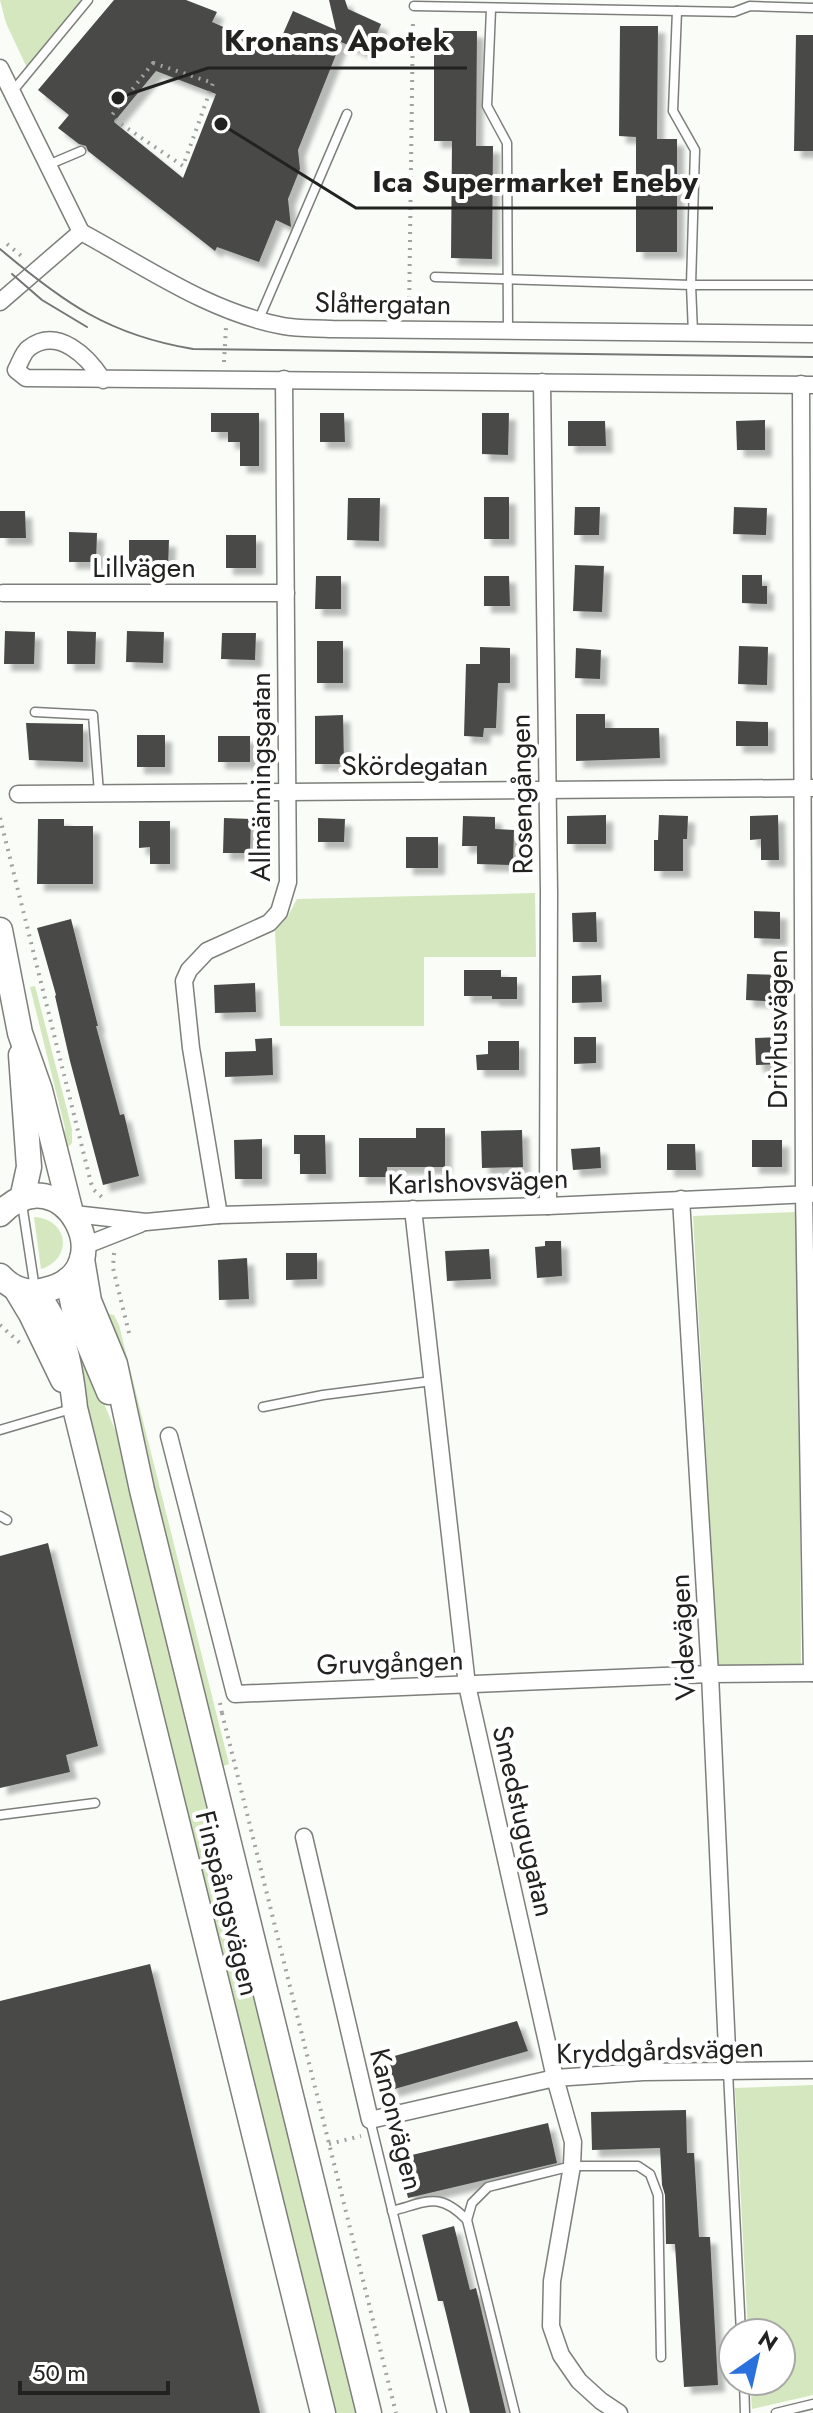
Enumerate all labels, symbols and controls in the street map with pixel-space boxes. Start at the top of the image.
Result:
callout: Kronans Apotek [208,14,467,68]
text: Kronans Apotek [224,19,451,62]
callout: Ica Supermarket Eneby [356,154,713,208]
text: Ica Supermarket Eneby [372,160,698,203]
street label: Slåttergatan [314,282,452,325]
street label: Lillvägen [92,547,196,588]
street label: Allmänningsgatan [240,672,281,882]
street label: Rosengången [500,713,543,875]
street label: Skördegatan [342,745,488,786]
street label: Drivhusvägen [757,949,798,1109]
street label: Karlshovsvägen [387,1158,569,1205]
street label: Videvägen [659,1573,706,1701]
street label: Gruvgången [316,1639,464,1686]
street label: Smedstugugatan [482,1721,565,1921]
street label: Finspångsvägen [185,1806,270,2000]
street label: Kryddgårdsvägen [555,2026,765,2075]
street label: Kanonvägen [359,2044,434,2194]
north arrow [717,2317,797,2397]
text: N [752,2322,784,2359]
scale bar [20,2345,168,2395]
text: 50 m [32,2355,86,2390]

